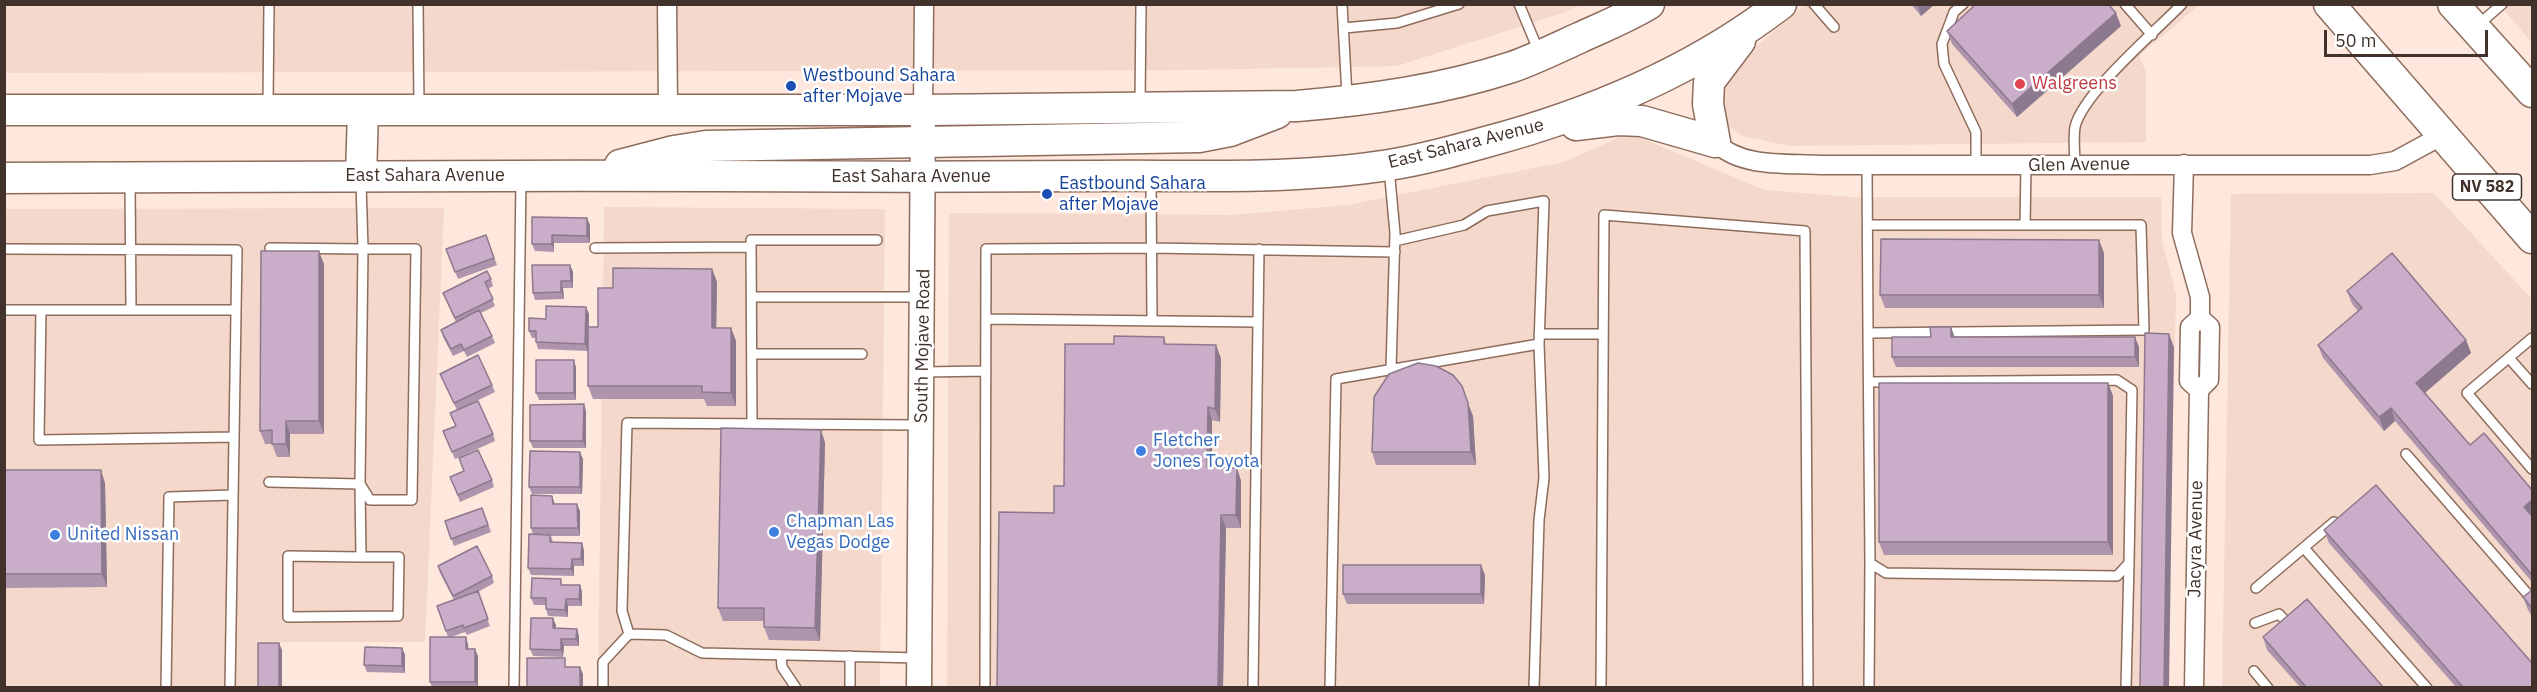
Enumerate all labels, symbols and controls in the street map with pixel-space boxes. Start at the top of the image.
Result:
scale bar [2327,18,2490,56]
text: 50 m [2335,29,2377,52]
place label: Westbound Sahara after Mojave [803,65,955,107]
place label: Walgreens [2032,73,2117,95]
marker: Walgreens [2013,77,2027,91]
marker: Westbound Sahara after Mojave [784,79,798,93]
street label: East Sahara Avenue [1386,114,1546,174]
street label: Glen Avenue [2028,153,2130,177]
street label: East Sahara Avenue [345,165,505,187]
street label: East Sahara Avenue [831,166,991,188]
place label: Eastbound Sahara after Mojave [1059,173,1206,216]
road number: NV 582 [2452,174,2522,200]
marker: Eastbound Sahara after Mojave [1040,187,1054,201]
street label: South Mojave Road [911,269,935,423]
place label: Fletcher Jones Toyota [1153,430,1259,472]
marker: Fletcher Jones Toyota [1134,444,1148,458]
street label: Jacyra Avenue [2184,480,2208,598]
place label: Chapman Las Vegas Dodge [786,511,895,554]
place label: United Nissan [67,524,179,546]
marker: Chapman Las Vegas Dodge [767,525,781,539]
marker: United Nissan [48,528,62,542]

